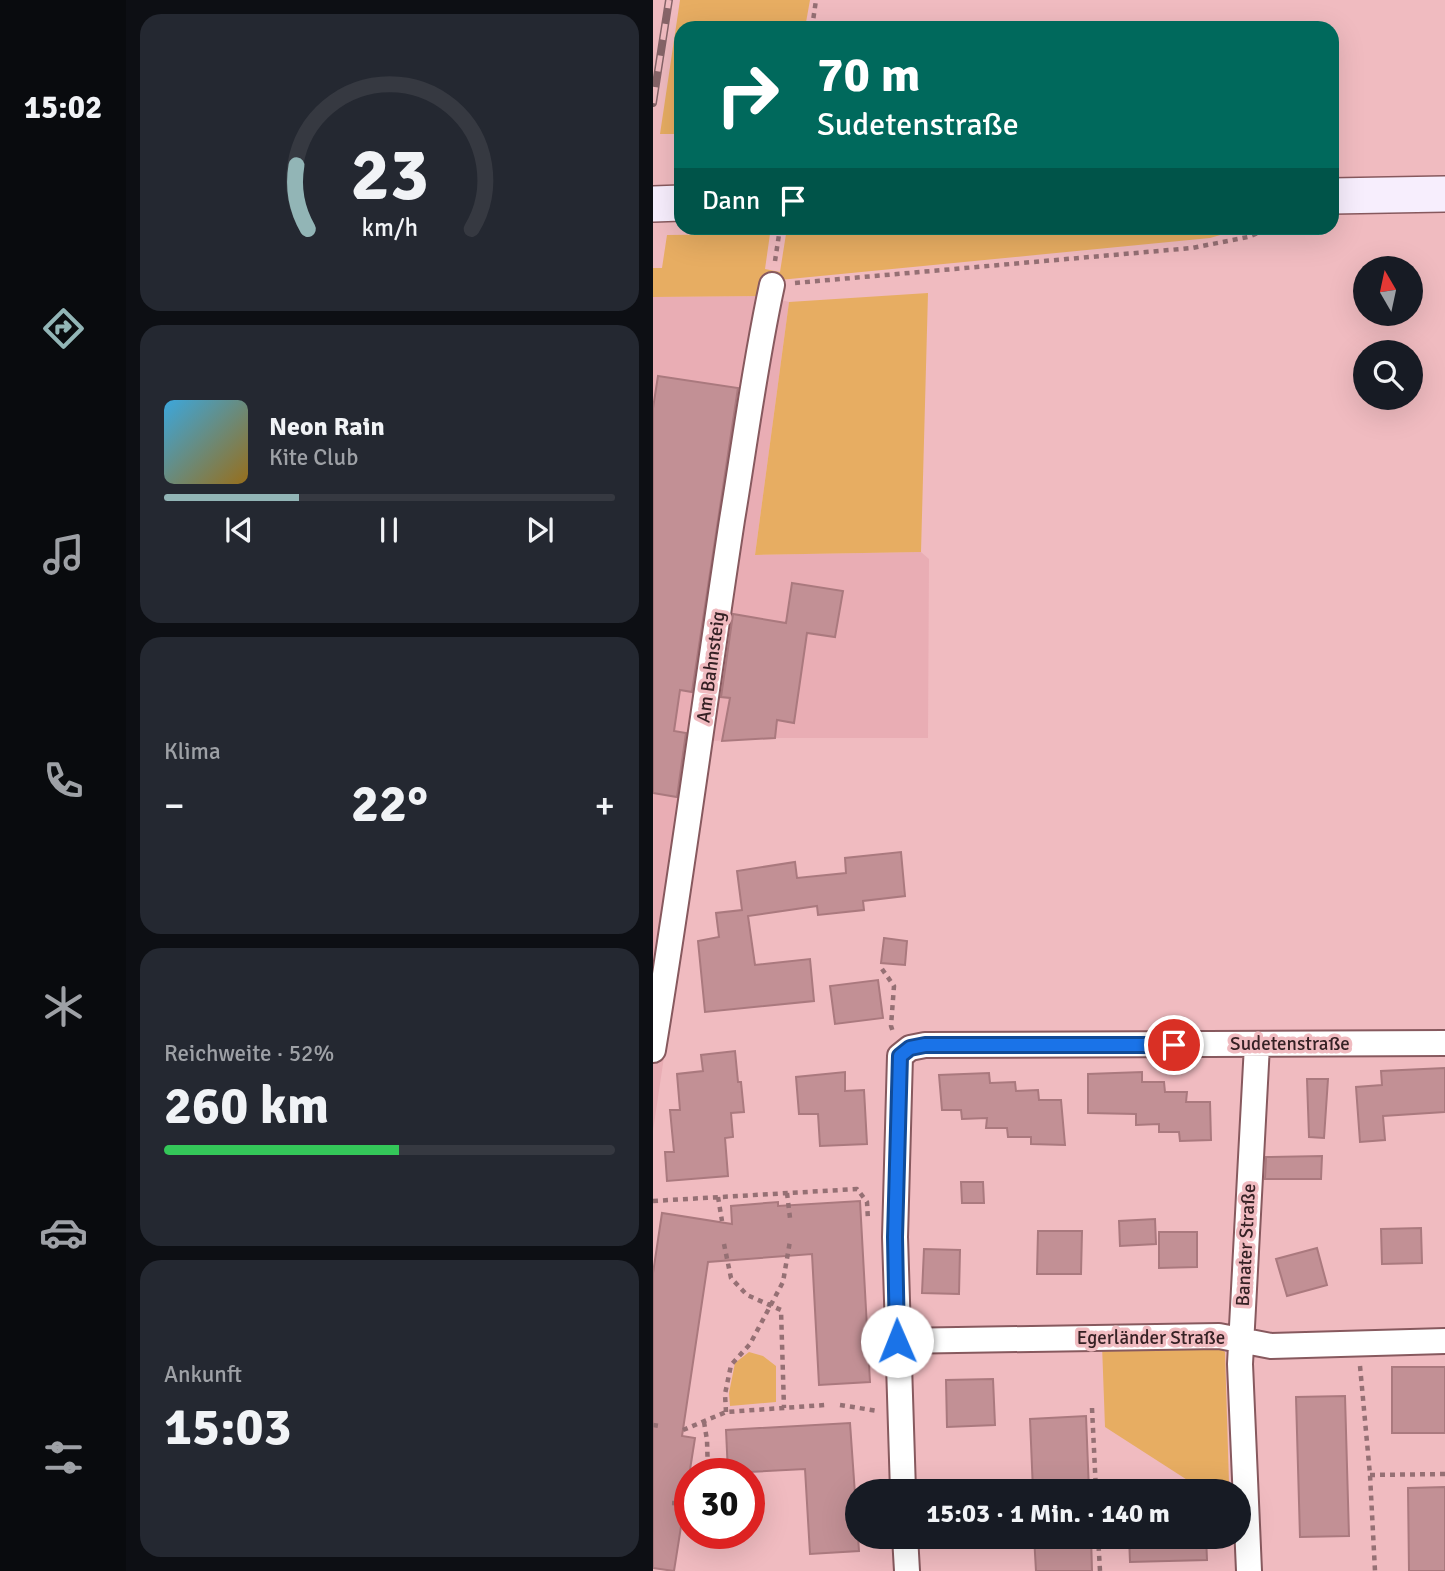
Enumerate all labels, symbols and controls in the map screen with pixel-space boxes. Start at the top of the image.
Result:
text: 70 m [817,45,920,105]
icon: right [702,49,793,140]
text: 15:02 [24,88,102,127]
text: Sudetenstraße [817,105,1019,144]
text: 23 [350,131,429,220]
icon: arrive [774,182,812,220]
text: Dann [702,185,760,217]
text: km/h [361,212,418,243]
north arrow [1353,256,1423,326]
map controls [1353,256,1423,410]
icon: directions [39,304,88,353]
button: search [1353,340,1423,410]
text: Neon Rain [269,411,385,443]
text: Kite Club [269,443,358,472]
icon: previous [220,511,258,549]
icon: pause [370,511,408,549]
icon: next [521,511,559,549]
icon: music [39,530,88,579]
street label: Am Bahnsteig [691,610,731,724]
text: Klima [164,737,221,766]
icon: phone [39,756,88,805]
text: 22° [351,772,428,836]
text: − [164,782,185,829]
text: + [594,782,615,829]
icon: climate [39,982,88,1031]
pin [1144,1015,1204,1075]
icon: arrive [1155,1026,1193,1064]
street label: Sudetenstraße [1230,1032,1350,1056]
text: Reichweite · 52% [164,1039,334,1068]
text: 260 km [164,1074,329,1138]
street label: Banater Straße [1231,1183,1261,1307]
icon: car [39,1208,88,1257]
position arrow [860,1304,934,1378]
street label: Egerländer Straße [1077,1326,1225,1350]
text: Ankunft [164,1360,242,1389]
text: 15:03 [164,1395,292,1459]
icon: filters [39,1433,88,1482]
speed limit sign: 30 [674,1458,765,1549]
text: 15:03 · 1 Min. · 140 m [926,1498,1170,1530]

